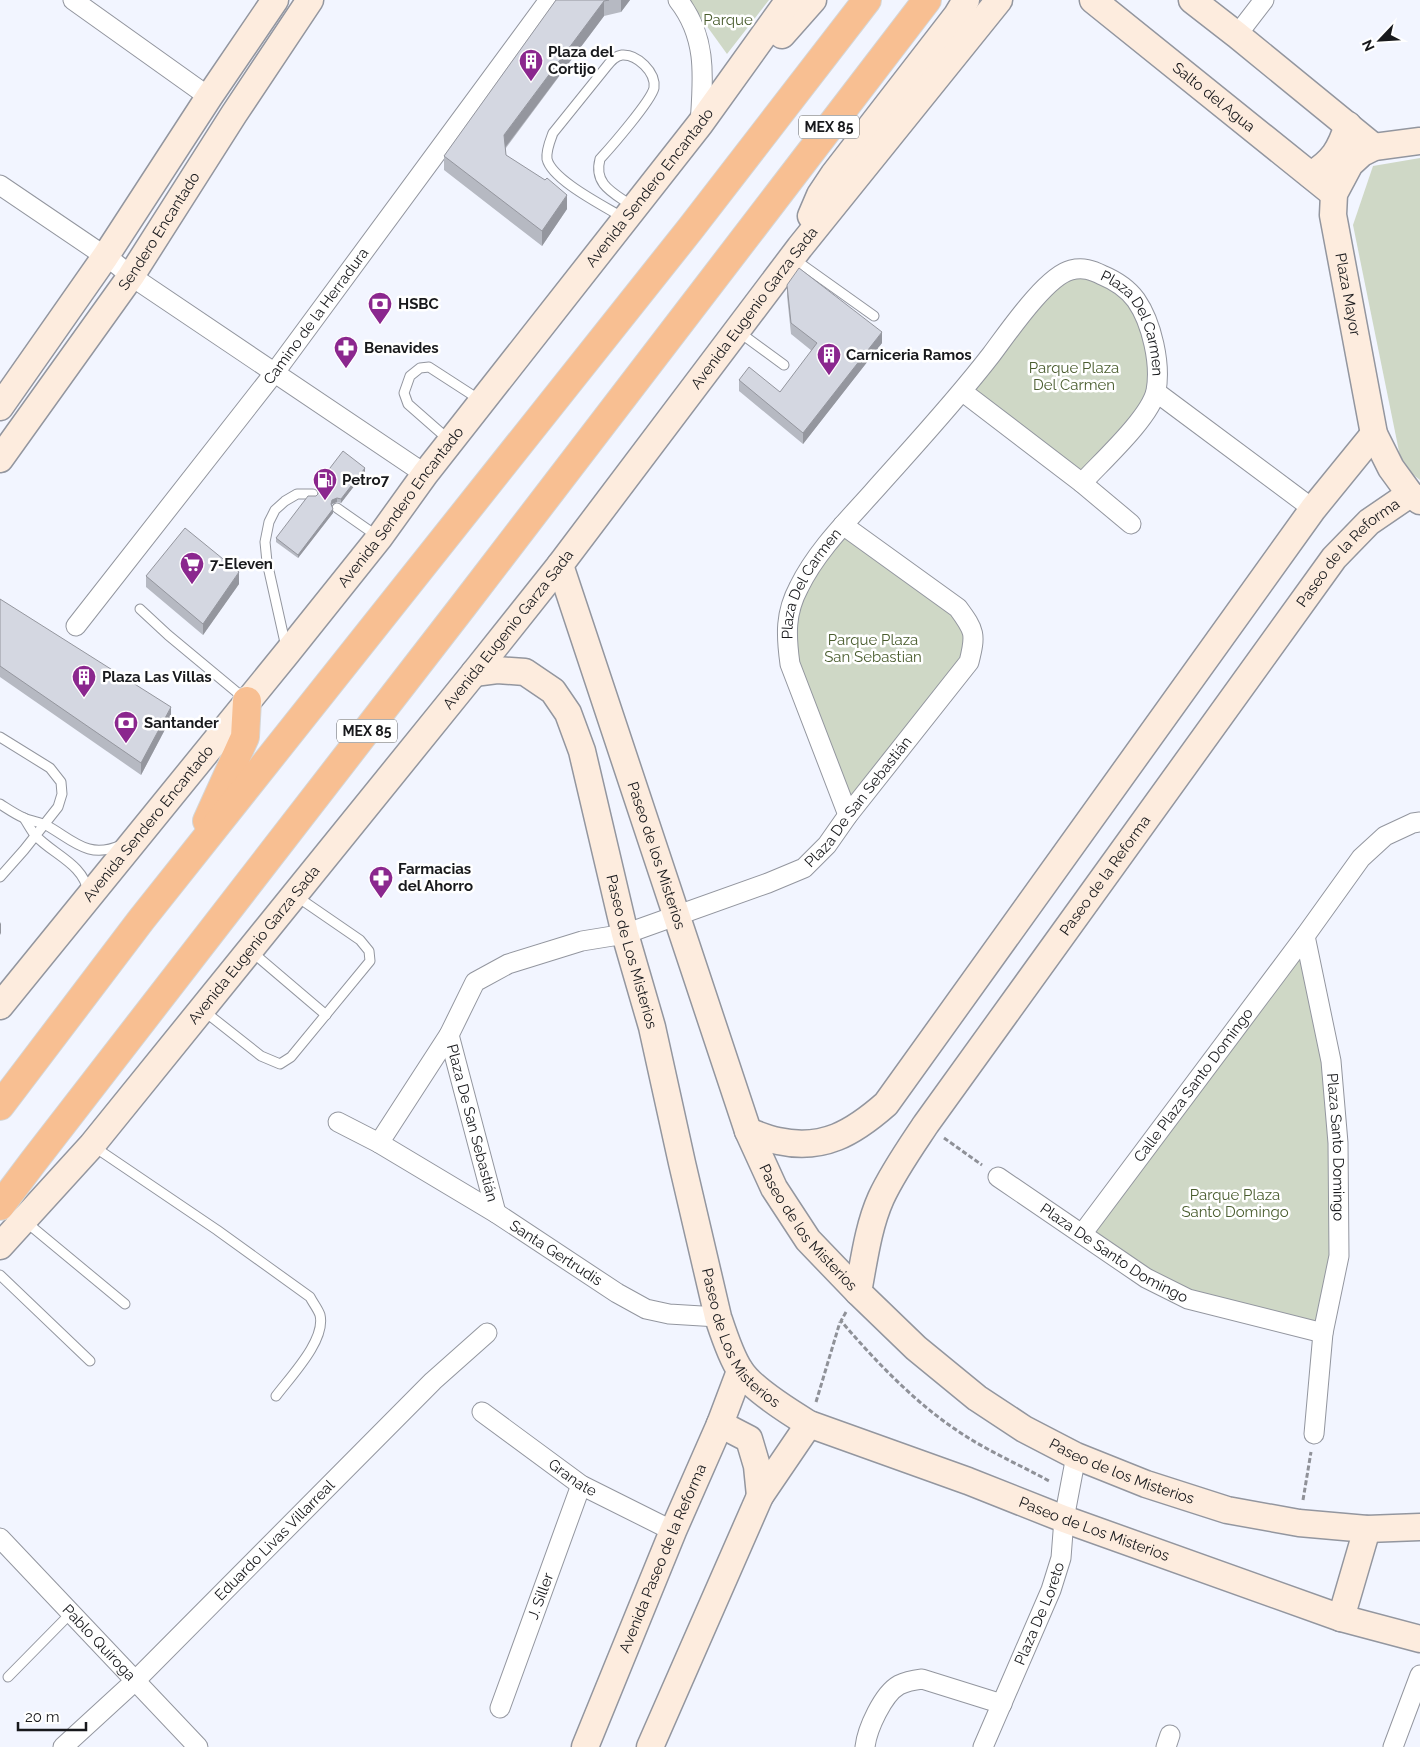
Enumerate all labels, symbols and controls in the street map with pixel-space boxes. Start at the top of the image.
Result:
park label: Parque [703,11,753,29]
north arrow [1355,15,1405,65]
text: N [1359,37,1378,54]
place label: Plaza del Cortijo [548,43,614,78]
building icon: Plaza del Cortijo [518,48,544,82]
street label: Salto del Agua [1169,59,1259,136]
street label: Avenida Sendero Encantado [582,105,717,271]
road number: MEX 85 [799,115,859,138]
street label: Sendero Encantado [115,169,204,294]
street label: Avenida Eugenio Garza Sada [687,223,822,393]
street label: Camino de la Herradura [260,244,372,388]
street label: Plaza Mayor [1331,252,1365,338]
street label: Plaza Del Carmen [1098,267,1166,376]
bank icon: HSBC [367,291,393,325]
place label: HSBC [398,295,439,313]
pharmacy icon: Benavides [333,335,359,369]
place label: Benavides [364,339,439,357]
building icon: Carniceria Ramos [816,342,842,376]
place label: Carniceria Ramos [846,346,972,364]
park label: Parque Plaza Del Carmen [1029,359,1119,394]
street label: Avenida Sendero Encantado [334,423,468,591]
fuel station icon: Petro7 [312,467,338,501]
place label: Petro7 [342,471,390,489]
street label: Paseo de la Reforma [1293,495,1403,610]
street label: Plaza Del Carmen [778,525,845,639]
street label: Avenida Eugenio Garza Sada [439,546,577,713]
supermarket icon: 7-Eleven [179,551,205,585]
place label: 7-Eleven [210,555,273,573]
park label: Parque Plaza San Sebastian [824,631,922,666]
building icon: Plaza Las Villas [71,664,97,698]
place label: Plaza Las Villas [102,668,212,686]
bank icon: Santander [113,710,139,744]
place label: Santander [144,714,219,732]
road number: MEX 85 [337,719,397,742]
street label: Plaza De San Sebastián [801,733,916,871]
street label: Avenida Sendero Encantado [79,742,217,906]
street label: Paseo de los Misterios [624,779,689,932]
street label: Paseo de la Reforma [1056,812,1154,939]
place label: Farmacias del Ahorro [398,860,473,895]
street label: Avenida Eugenio Garza Sada [184,862,323,1028]
pharmacy icon: Farmacias del Ahorro [368,865,394,899]
street label: Paseo de Los Misterios [602,873,661,1031]
street label: Calle Plaza Santo Domingo [1130,1004,1257,1166]
street label: Plaza De San Sebastián [443,1042,502,1204]
street label: Plaza Santo Domingo [1323,1072,1348,1221]
street label: Paseo de los Misterios [755,1161,861,1295]
park label: Parque Plaza Santo Domingo [1181,1186,1289,1221]
street label: Plaza De Santo Domingo [1037,1200,1191,1307]
street label: Santa Gertrudis [506,1216,606,1290]
street label: Paseo de Los Misterios [698,1266,783,1412]
street label: Paseo de los Misterios [1046,1435,1196,1508]
street label: Granate [545,1455,600,1500]
street label: Avenida Paseo de la Reforma [615,1461,710,1656]
street label: Eduardo Livas Villarreal [211,1476,339,1604]
street label: Paseo de Los Misterios [1016,1493,1172,1565]
street label: Plaza De Loreto [1011,1560,1068,1668]
street label: J. Siller [524,1570,558,1622]
street label: Pablo Quiroga [59,1601,139,1684]
scale bar [18,1700,85,1732]
text: 20 m [25,1708,60,1726]

